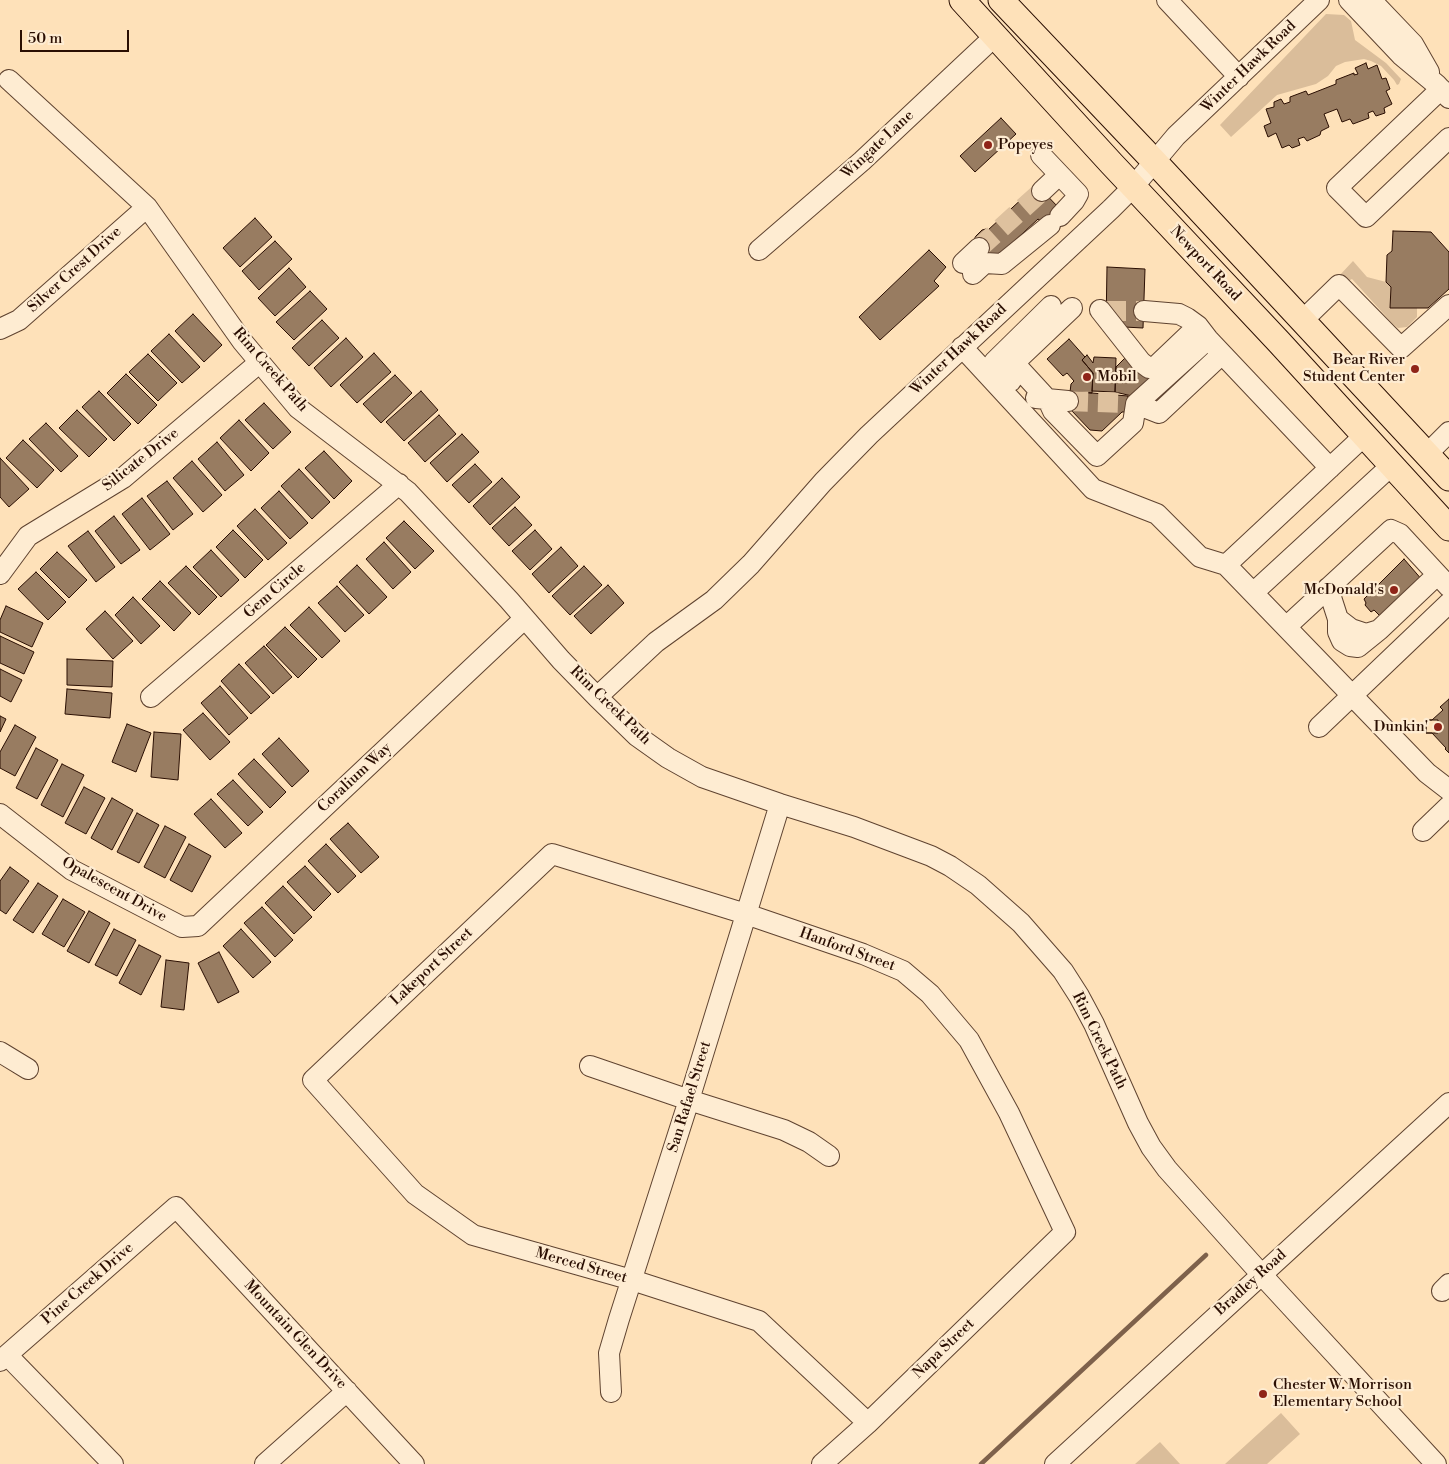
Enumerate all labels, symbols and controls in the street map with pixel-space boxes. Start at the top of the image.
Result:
street label: Winter Hawk Road [1198,17,1300,117]
scale bar [22,20,131,52]
text: 50 m [28,29,62,48]
street label: Wingate Lane [838,107,918,183]
place label: Popeyes [998,136,1053,154]
marker: Popeyes [982,139,994,151]
street label: Silver Crest Drive [24,223,126,317]
street label: Newport Road [1166,223,1244,305]
street label: Winter Hawk Road [907,301,1011,399]
street label: Rim Creek Path [229,324,311,416]
place label: Bear River Student Center [1303,351,1405,386]
marker: Bear River Student Center [1409,363,1421,375]
place label: Mobil [1097,368,1137,386]
marker: Mobil [1081,371,1093,383]
street label: Silicate Drive [99,425,183,495]
street label: Gem Circle [240,559,310,623]
place label: McDonald's [1304,581,1384,599]
marker: McDonald's [1388,584,1400,596]
street label: Rim Creek Path [566,663,654,749]
place label: Dunkin' [1374,718,1428,736]
marker: Dunkin' [1432,721,1444,733]
street label: Coralium Way [314,739,396,817]
street label: Opalescent Drive [58,854,170,926]
street label: Lakeport Street [387,924,477,1010]
street label: Hanford Street [797,924,897,976]
street label: Rim Creek Path [1068,990,1130,1092]
street label: San Rafael Street [665,1039,715,1155]
street label: Pine Creek Drive [38,1239,138,1329]
street label: Merced Street [533,1244,629,1288]
street label: Bradley Road [1211,1246,1291,1320]
street label: Mountain Glen Drive [240,1277,350,1393]
street label: Napa Street [909,1315,979,1383]
place label: Chester W. Morrison Elementary School [1273,1376,1412,1411]
marker: Chester W. Morrison Elementary School [1257,1388,1269,1400]

